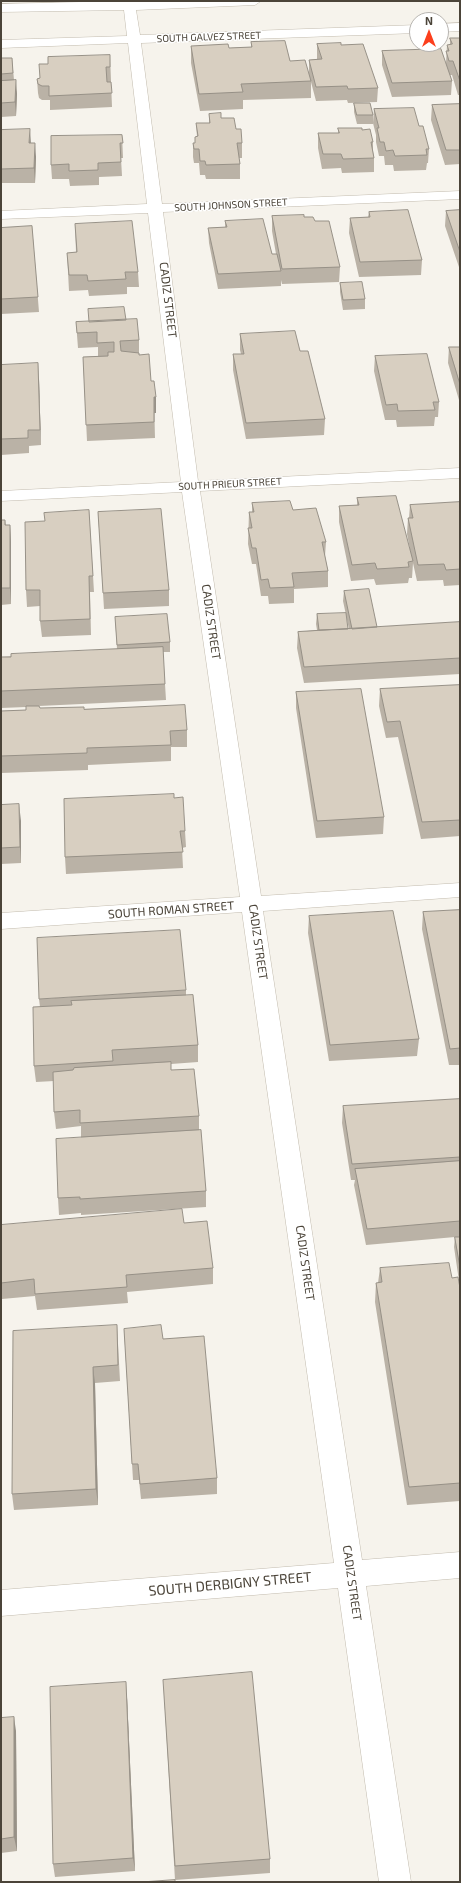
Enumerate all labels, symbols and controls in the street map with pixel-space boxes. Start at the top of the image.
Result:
north arrow [409,12,449,52]
text: N [425,14,433,27]
street label: SOUTH GALVEZ STREET [156,29,262,45]
street label: SOUTH JOHNSON STREET [174,196,288,214]
street label: CADIZ STREET [156,261,180,339]
street label: SOUTH PRIEUR STREET [178,475,282,493]
street label: CADIZ STREET [199,583,223,661]
street label: SOUTH ROMAN STREET [107,898,235,922]
street label: CADIZ STREET [246,903,270,981]
street label: CADIZ STREET [293,1224,317,1302]
street label: CADIZ STREET [340,1544,364,1622]
street label: SOUTH DERBIGNY STREET [148,1569,312,1599]

